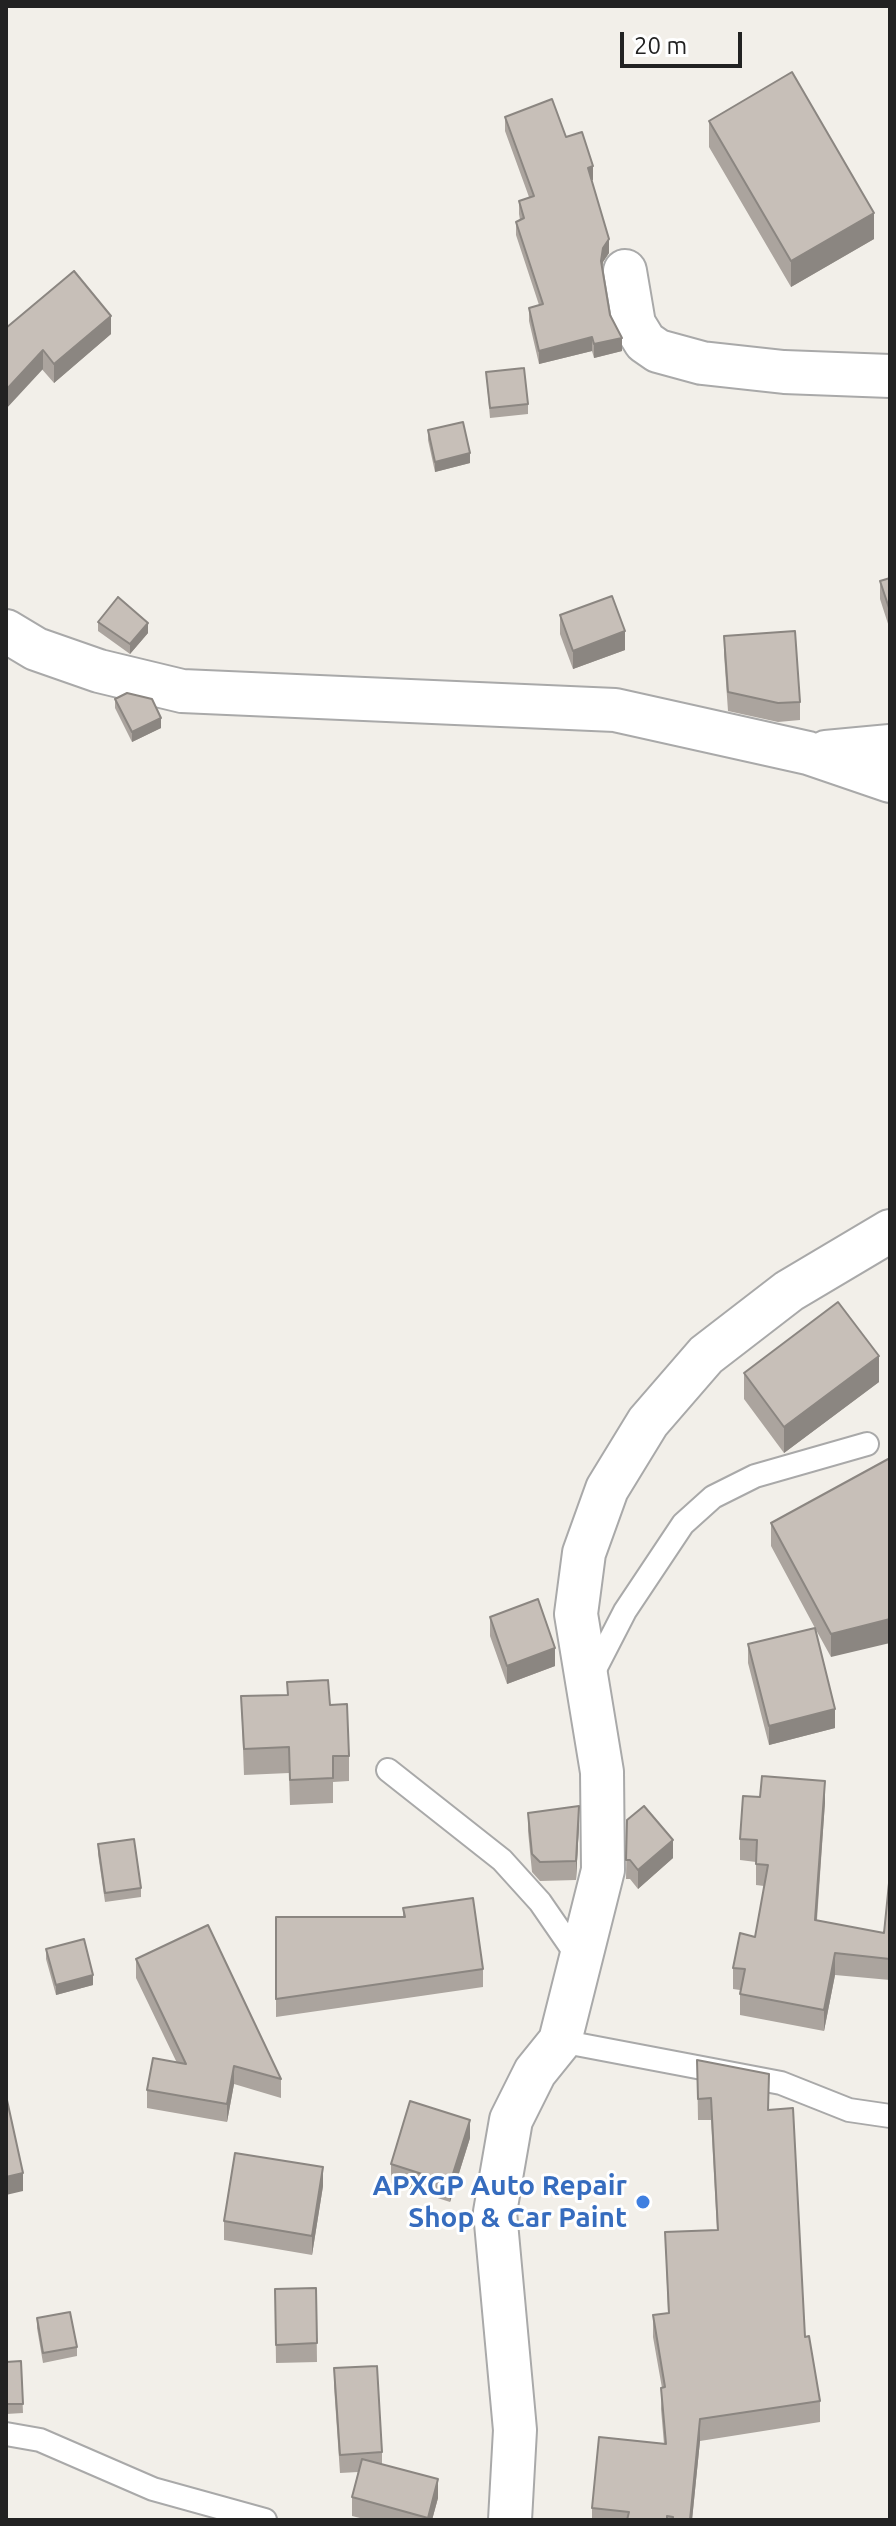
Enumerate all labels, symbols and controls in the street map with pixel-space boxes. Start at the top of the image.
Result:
scale bar [624,16,746,66]
text: 20 m [634,32,687,59]
place label: APXGP Auto Repair Shop & Car Paint [372,2169,627,2235]
marker: APXGP Auto Repair Shop & Car Paint [634,2193,652,2211]

